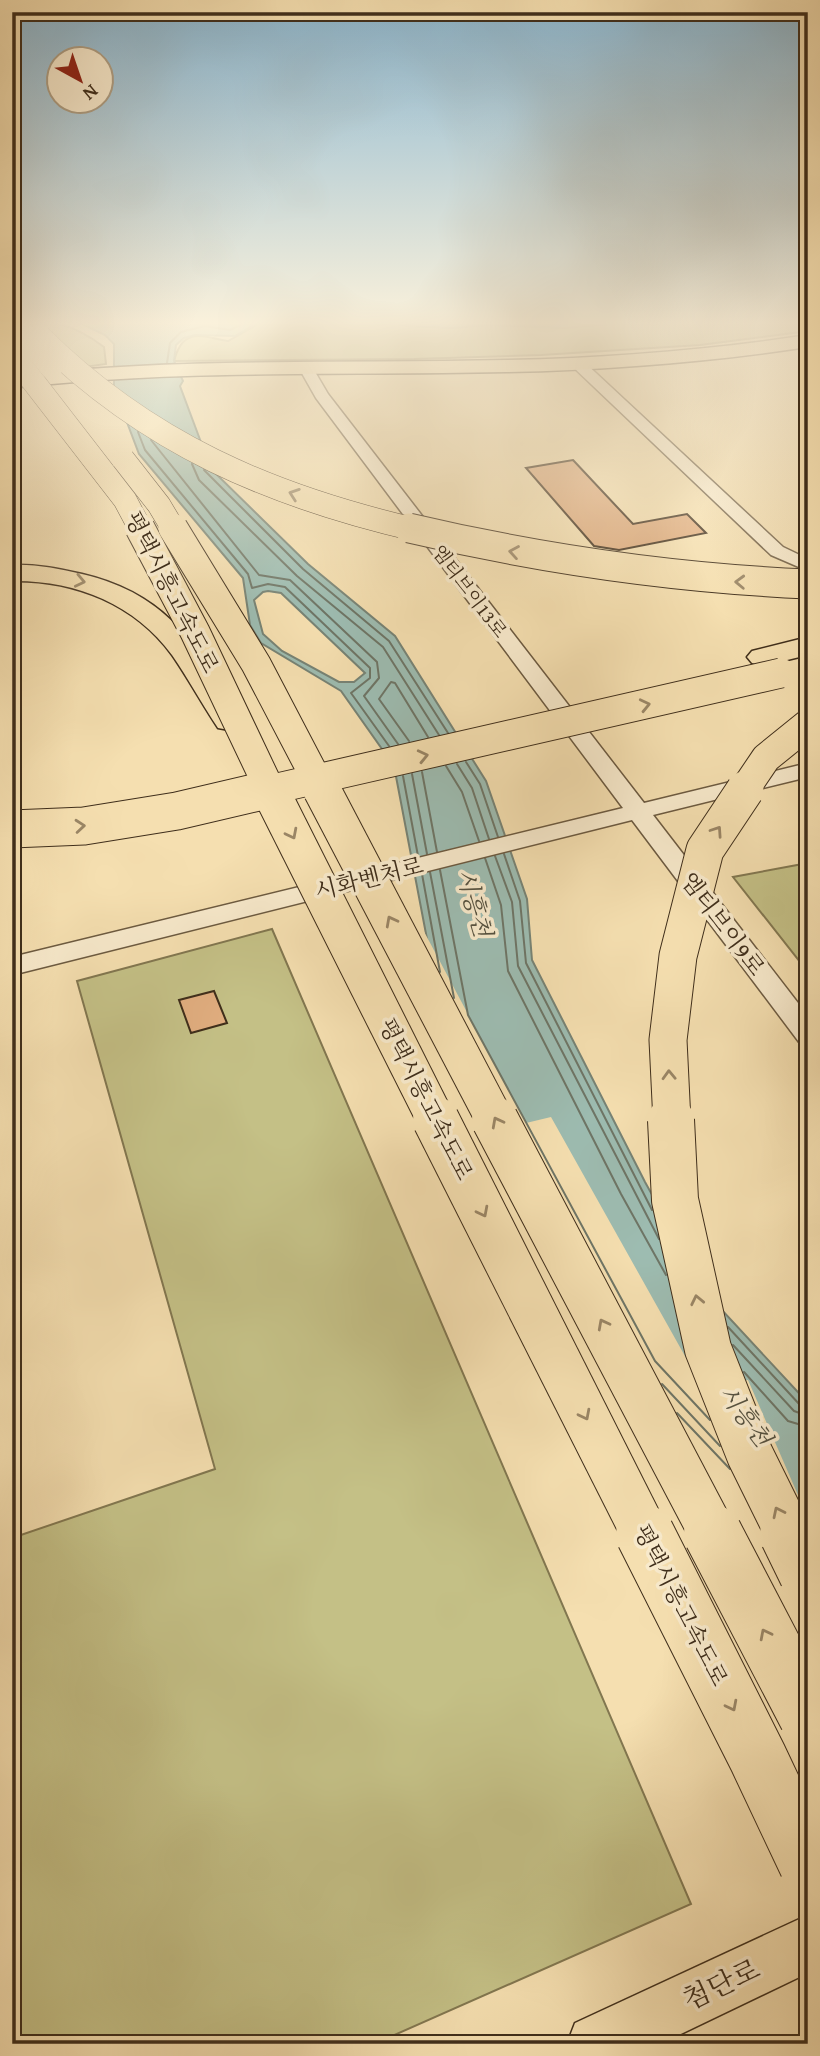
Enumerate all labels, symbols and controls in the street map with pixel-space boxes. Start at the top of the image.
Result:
north arrow [46,46,116,116]
text: N [77,78,105,108]
one-way arrow [289,488,301,502]
street label: 평택시흥고속도로 [117,505,227,678]
street label: 엠티브이13로 [426,539,514,643]
one-way arrow [508,545,520,560]
one-way arrow [74,573,86,588]
one-way arrow [734,575,745,590]
one-way arrow [639,699,651,714]
one-way arrow [417,750,429,764]
one-way arrow [75,818,86,833]
one-way arrow [709,826,722,839]
one-way arrow [284,827,298,839]
street label: 시화벤처로 [311,848,427,907]
water label: 시흥천 [448,865,501,943]
street label: 엠티브이9로 [673,865,773,982]
one-way arrow [386,916,399,928]
street label: 평택시흥고속도로 [371,1012,481,1185]
one-way arrow [662,1069,677,1080]
one-way arrow [492,1117,505,1130]
one-way arrow [474,1205,488,1217]
one-way arrow [691,1294,705,1306]
one-way arrow [597,1319,611,1331]
water label: 시흥천 [710,1377,781,1455]
one-way arrow [577,1408,591,1420]
one-way arrow [772,1507,786,1519]
street label: 평택시흥고속도로 [626,1518,736,1691]
one-way arrow [760,1629,773,1641]
one-way arrow [723,1699,737,1711]
street label: 첨단로 [675,1948,766,2019]

